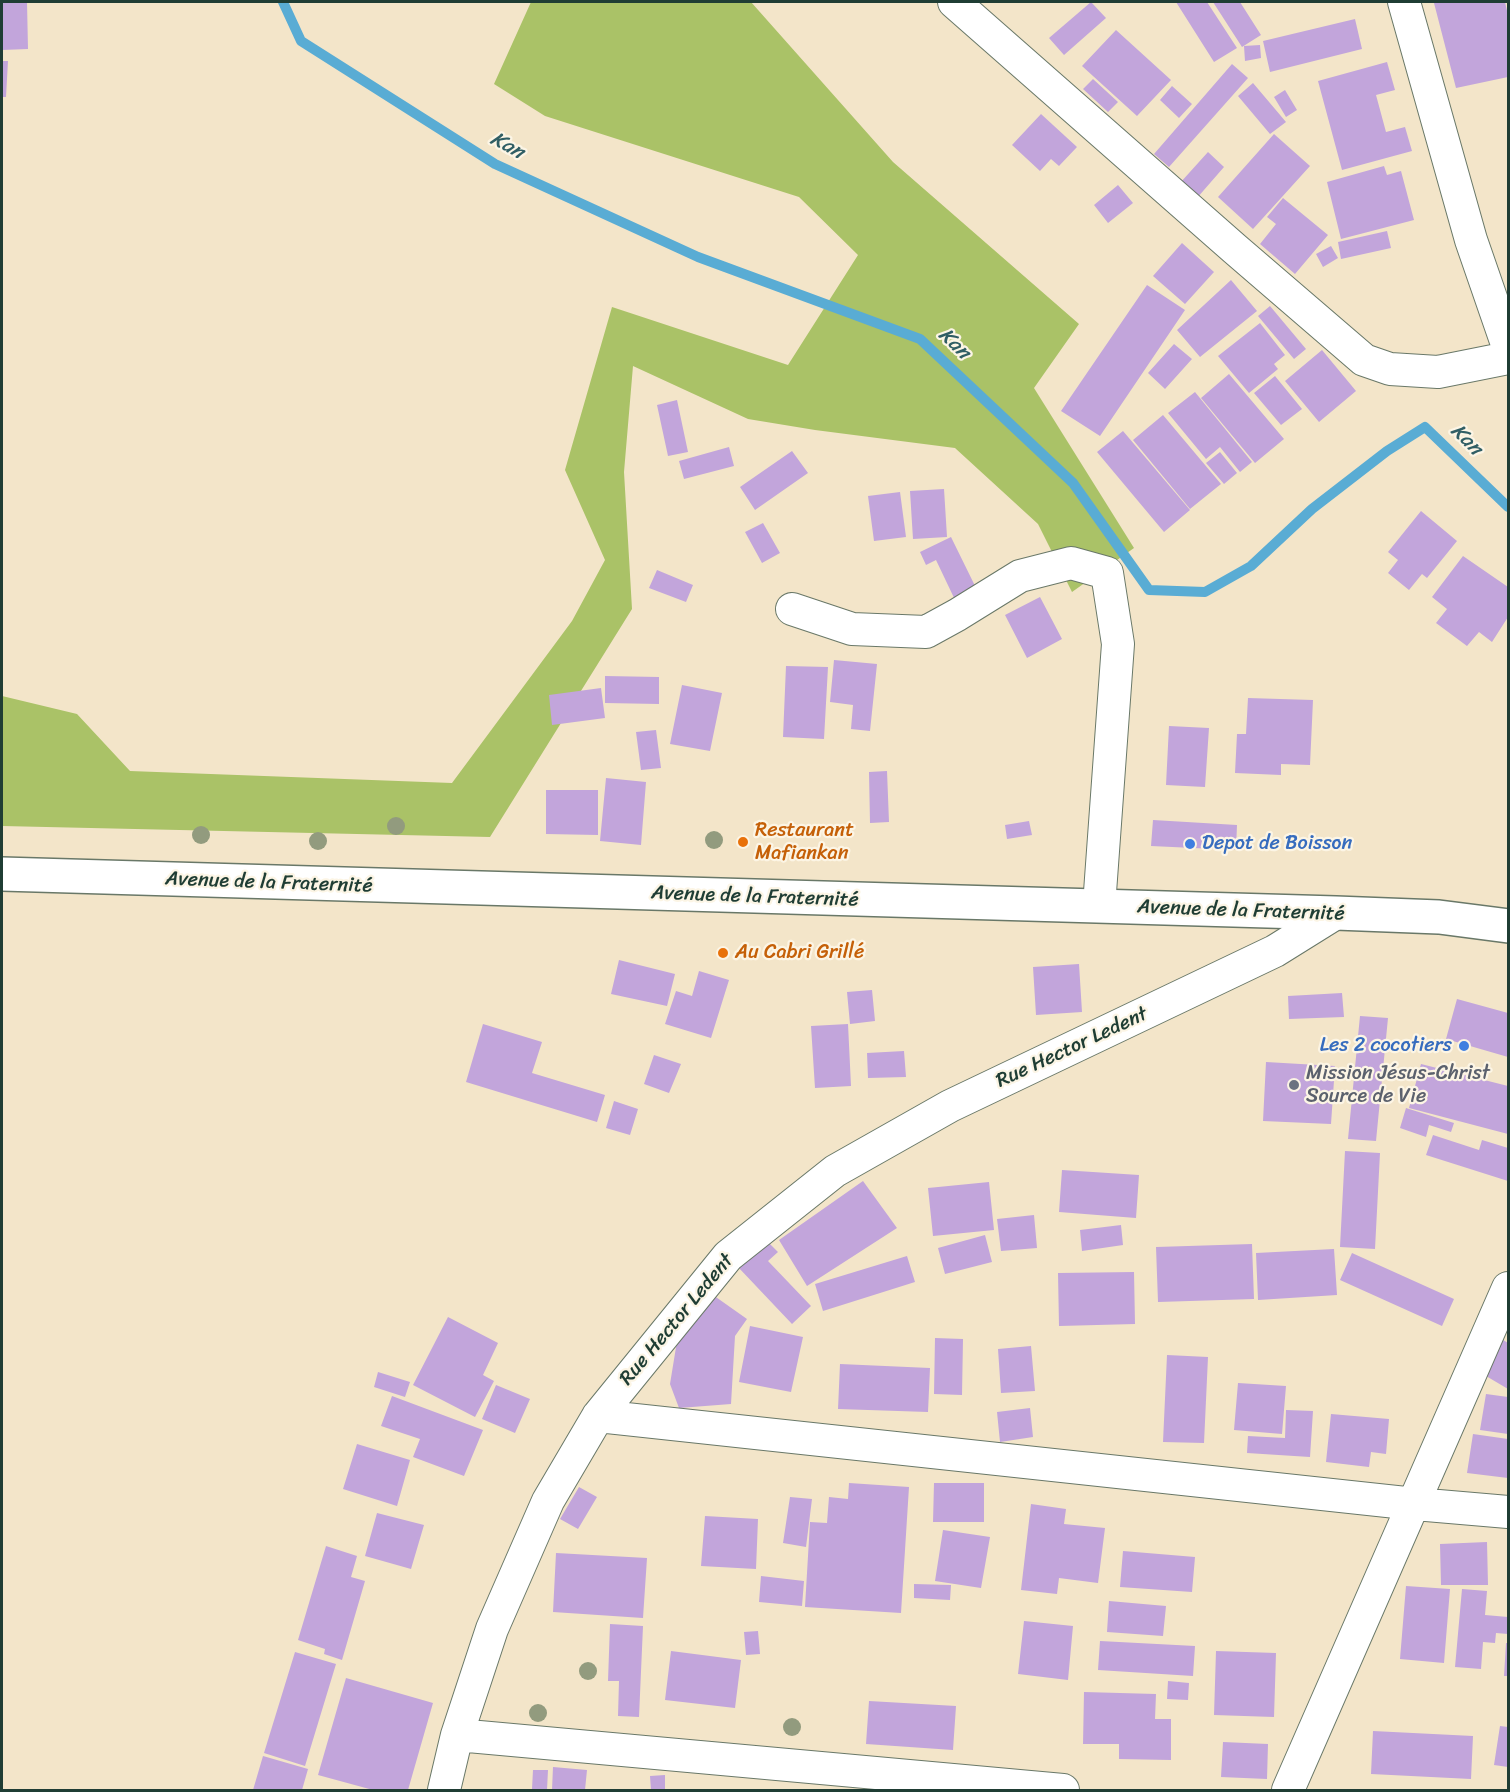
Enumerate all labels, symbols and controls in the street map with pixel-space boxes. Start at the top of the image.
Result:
water label: Kan [486,127,528,165]
water label: Kan [933,323,975,365]
water label: Kan [1445,419,1487,461]
place label: Restaurant Mafiankan [755,819,854,866]
place label: Depot de Boisson [1202,832,1352,856]
marker: Restaurant Mafiankan [736,835,750,849]
marker: Depot de Boisson [1183,837,1197,851]
street label: Avenue de la Fraternité [165,867,373,899]
street label: Avenue de la Fraternité [651,881,859,913]
street label: Avenue de la Fraternité [1137,895,1345,927]
place label: Au Cabri Grillé [735,941,864,965]
marker: Au Cabri Grillé [716,946,730,960]
street label: Rue Hector Ledent [993,1002,1151,1094]
place label: Les 2 cocotiers [1320,1034,1452,1058]
marker: Les 2 cocotiers [1457,1039,1471,1053]
place label: Mission Jésus-Christ Source de Vie [1306,1062,1490,1109]
marker: Mission Jésus-Christ Source de Vie [1287,1078,1301,1092]
street label: Rue Hector Ledent [615,1249,739,1391]

